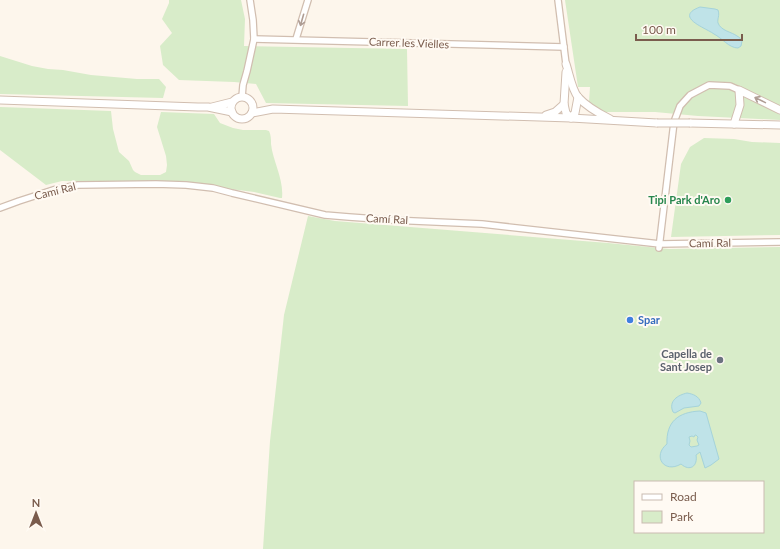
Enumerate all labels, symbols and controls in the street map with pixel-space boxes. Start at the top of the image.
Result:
one-way arrow [298,13,305,26]
scale bar [636,16,742,42]
text: 100 m [642,22,676,37]
street label: Carrer les Vielles [369,35,450,50]
one-way arrow [754,96,766,103]
street label: Camí Ral [33,179,77,202]
place label: Tipi Park d'Aro [648,193,720,206]
marker: Tipi Park d'Aro [723,195,733,205]
street label: Camí Ral [366,211,408,226]
street label: Camí Ral [689,236,731,249]
place label: Spar [638,313,661,326]
marker: Spar [625,315,635,325]
place label: Capella de Sant Josep [660,347,712,373]
marker: Capella de Sant Josep [715,355,725,365]
legend [634,481,764,533]
text: Road [670,489,697,504]
north arrow [16,493,56,533]
text: N [32,496,40,509]
text: Park [670,509,694,524]

